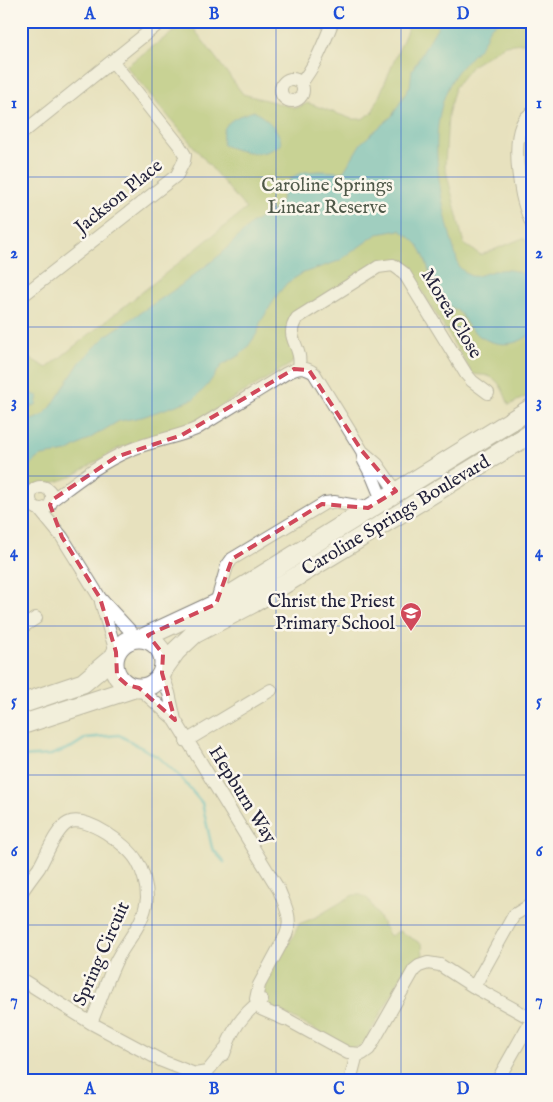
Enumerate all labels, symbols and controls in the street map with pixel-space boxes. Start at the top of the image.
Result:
text: A [84,5,97,25]
text: B [209,5,220,25]
text: C [333,5,345,25]
text: D [457,5,470,25]
text: 1 [11,94,17,114]
text: 1 [536,94,542,114]
street label: Jackson Place [69,154,168,241]
park label: Caroline Springs Linear Reserve [261,174,393,220]
text: 2 [10,244,18,264]
text: 2 [535,244,543,264]
street label: Morea Close [415,265,487,363]
text: 3 [11,393,17,413]
text: 3 [536,393,542,413]
street label: Caroline Springs Boulevard [297,450,495,582]
text: 4 [10,543,19,563]
text: 4 [535,543,544,563]
place label: Christ the Priest Primary School [268,590,396,636]
school or university icon: Christ the Priest Primary School [399,601,423,632]
text: 5 [11,692,17,712]
text: 5 [536,692,542,712]
street label: Hepburn Way [203,742,282,849]
text: 6 [11,842,19,862]
text: 6 [536,842,544,862]
street label: Spring Circuit [68,898,136,1010]
text: 7 [10,991,18,1011]
text: 7 [535,991,543,1011]
text: A [84,1080,97,1100]
text: B [209,1080,220,1100]
text: C [333,1080,345,1100]
text: D [457,1080,470,1100]

